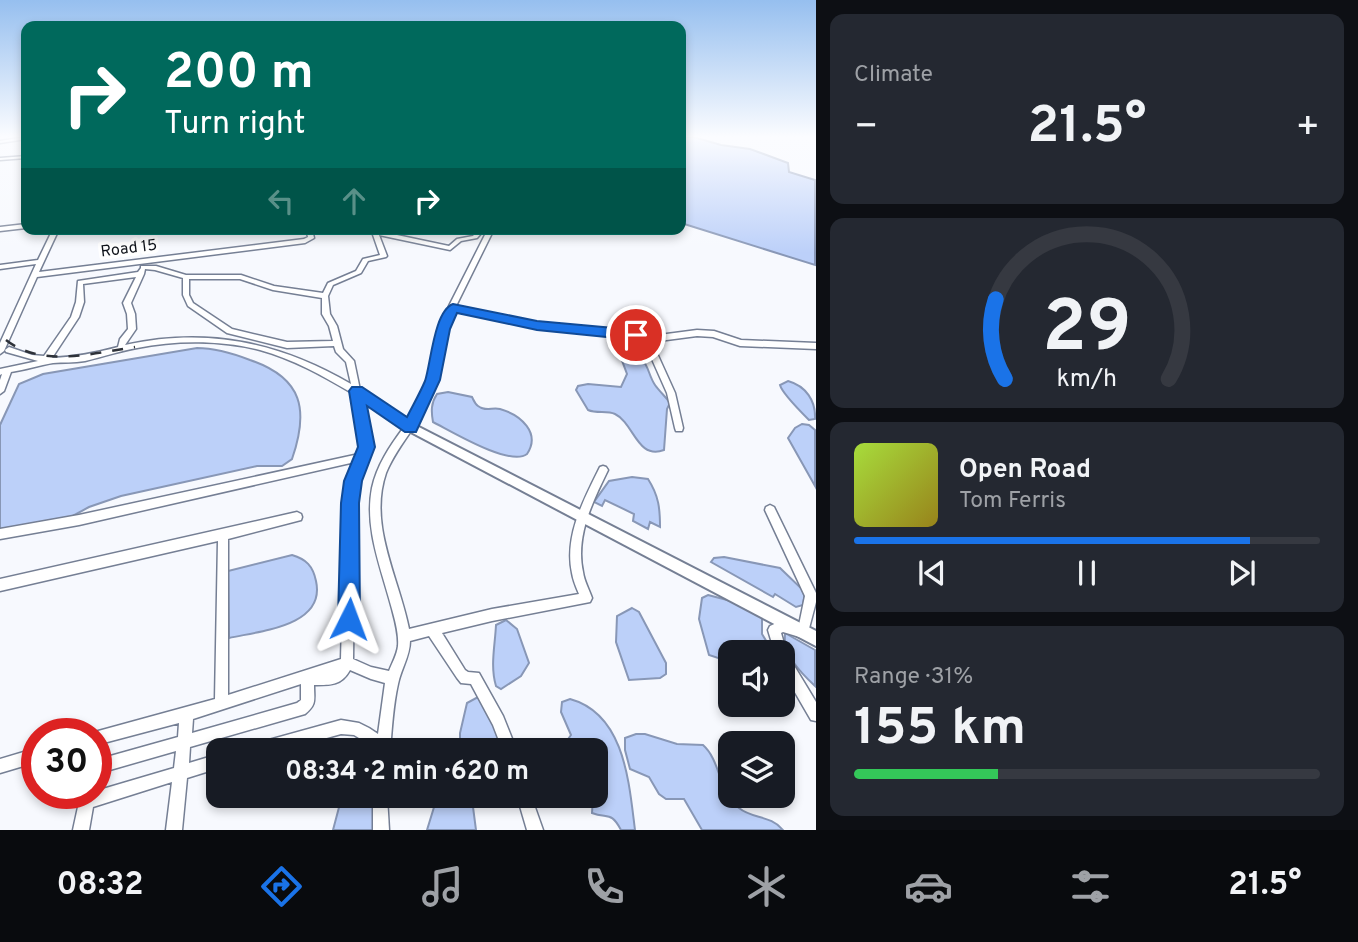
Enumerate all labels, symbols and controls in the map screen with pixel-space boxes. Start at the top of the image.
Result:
text: 200 m [164,44,314,106]
icon: right [49,49,140,140]
text: Climate [854,61,933,90]
text: 21.5° [1028,95,1146,161]
text: − [854,104,879,153]
text: + [1295,104,1320,153]
text: Turn right [164,105,306,145]
icon: left [262,182,300,220]
icon: ahead [335,182,373,220]
icon: right [408,182,446,220]
street label: Road 15 [100,236,158,262]
text: 29 [1042,285,1132,377]
pin [606,305,666,365]
icon: arrive [617,316,655,354]
text: km/h [1057,364,1117,396]
text: Open Road [959,454,1091,487]
text: Tom Ferris [959,487,1066,516]
icon: previous [913,554,951,592]
icon: pause [1068,554,1106,592]
icon: next [1223,554,1261,592]
position arrow [312,582,386,656]
map controls [718,640,795,808]
button: sound [718,640,795,717]
text: Range · 31% [854,663,973,692]
text: 155 km [854,697,1026,763]
speed limit sign: 30 [21,718,112,809]
button: layers [718,731,795,808]
text: 08:34 · 2 min · 620 m [285,756,529,789]
icon: directions [257,862,306,911]
icon: music [418,862,467,911]
icon: phone [580,862,629,911]
icon: climate [742,862,791,911]
icon: car [904,862,953,911]
icon: filters [1066,862,1115,911]
text: 08:32 [56,866,144,906]
text: 21.5° [1228,866,1302,906]

